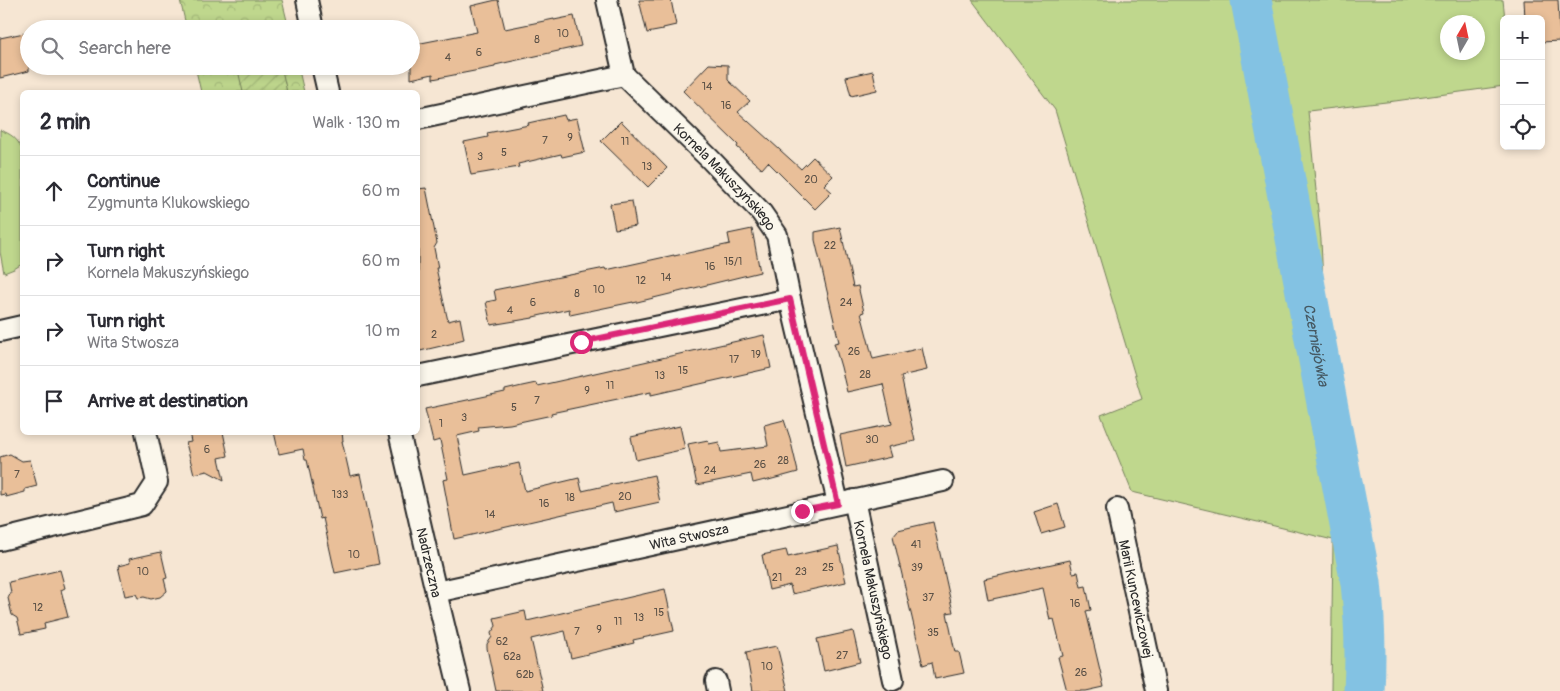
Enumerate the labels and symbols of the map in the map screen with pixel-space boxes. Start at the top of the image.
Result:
north arrow [1440,15,1485,60]
house number: 10 [557,27,569,40]
house number: 8 [534,33,540,46]
house number: 6 [476,46,482,59]
house number: 4 [445,51,452,64]
house number: 14 [702,80,713,93]
house number: 16 [721,99,731,112]
street label: Kornela Makuszyńskiego [670,119,780,234]
house number: 9 [567,131,573,144]
house number: 7 [542,134,548,147]
house number: 11 [621,135,629,148]
house number: 5 [501,146,507,159]
house number: 3 [477,150,483,163]
house number: 13 [642,160,652,173]
house number: 20 [804,173,818,186]
house number: 22 [824,239,836,252]
house number: 15/1 [724,255,742,268]
house number: 16 [705,260,715,273]
house number: 14 [661,271,672,284]
house number: 12 [636,274,646,287]
house number: 10 [593,283,605,296]
house number: 8 [574,287,580,300]
house number: 6 [530,296,536,309]
house number: 24 [840,296,853,309]
water label: Czerniejówka [1299,302,1333,389]
house number: 4 [507,304,514,317]
house number: 2 [431,328,437,341]
route start [570,331,593,354]
house number: 26 [848,345,860,358]
house number: 19 [751,348,761,361]
house number: 17 [729,353,739,366]
house number: 15 [678,364,688,377]
house number: 28 [859,368,871,381]
house number: 13 [655,369,665,382]
house number: 11 [606,379,614,392]
house number: 9 [584,384,590,397]
house number: 7 [534,394,540,407]
house number: 5 [511,401,517,414]
house number: 3 [461,411,467,424]
house number: 1 [439,417,443,430]
house number: 30 [865,433,879,446]
house number: 6 [204,443,210,456]
house number: 28 [777,454,789,467]
house number: 26 [754,458,766,471]
house number: 24 [704,464,717,477]
house number: 7 [14,468,20,481]
house number: 133 [332,488,348,501]
house number: 20 [618,490,632,503]
house number: 18 [565,491,575,504]
house number: 16 [539,497,549,510]
route end [791,500,814,523]
house number: 14 [485,508,496,521]
street label: Kornela Makuszyńskiego [850,519,897,662]
street label: Wita Stwosza [648,520,730,554]
street label: Nadrzeczna [413,526,445,599]
house number: 41 [911,538,921,551]
street label: Marii Kuncewiczowej [1115,538,1157,660]
house number: 10 [348,548,360,561]
house number: 25 [822,561,834,574]
house number: 39 [911,561,923,574]
house number: 10 [137,565,149,578]
house number: 23 [795,565,807,578]
house number: 21 [772,571,782,584]
house number: 37 [922,591,934,604]
house number: 16 [1070,597,1080,610]
house number: 12 [33,601,43,614]
house number: 15 [654,606,664,619]
house number: 13 [634,611,644,624]
house number: 11 [614,615,622,628]
house number: 9 [596,623,602,636]
house number: 7 [574,625,580,638]
house number: 35 [927,626,939,639]
house number: 62 [496,635,508,648]
house number: 27 [836,649,848,662]
house number: 62a [503,650,521,663]
house number: 10 [761,660,773,673]
house number: 26 [1075,666,1087,679]
house number: 62b [516,668,534,681]

